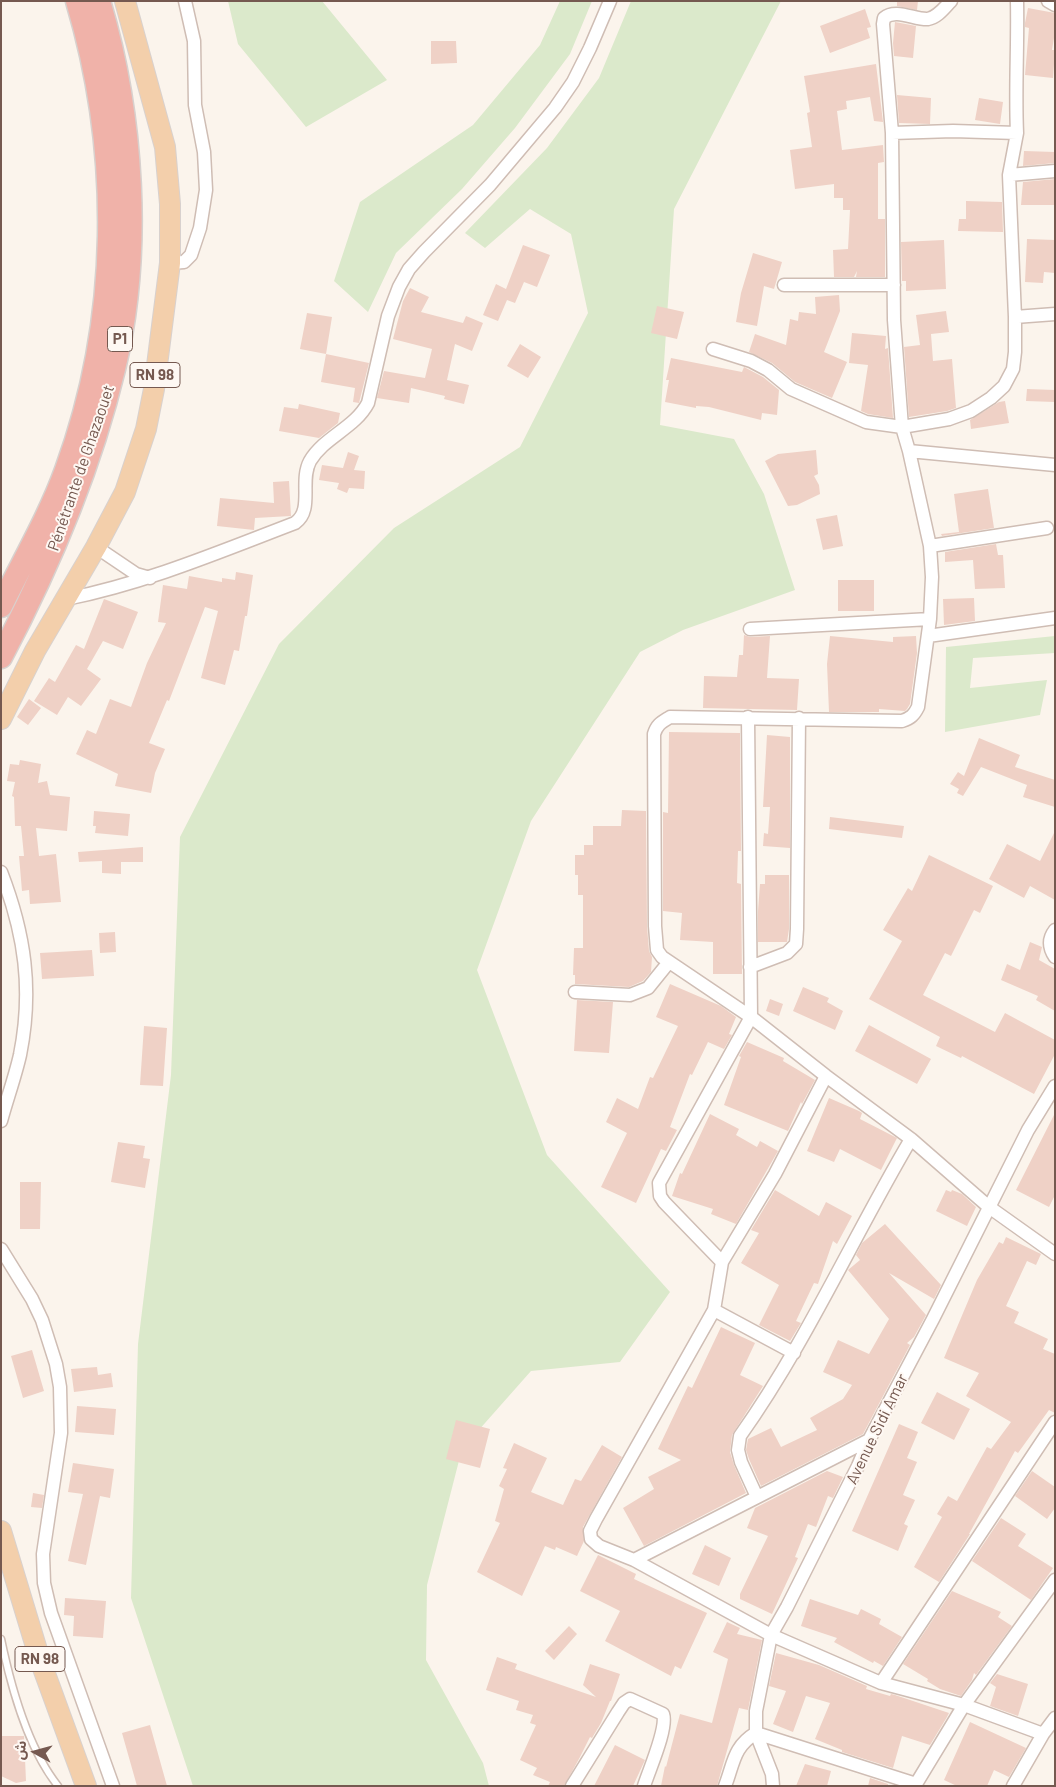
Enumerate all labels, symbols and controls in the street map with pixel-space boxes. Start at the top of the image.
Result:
road number: P1 [108,326,132,352]
road number: RN 98 [130,362,180,388]
street label: Pénétrante de Ghazaouet [44,382,118,554]
street label: Avenue Sidi Amar [842,1371,912,1487]
road number: RN 98 [15,1646,65,1672]
north arrow [10,1727,60,1777]
text: ش [10,1740,29,1761]

